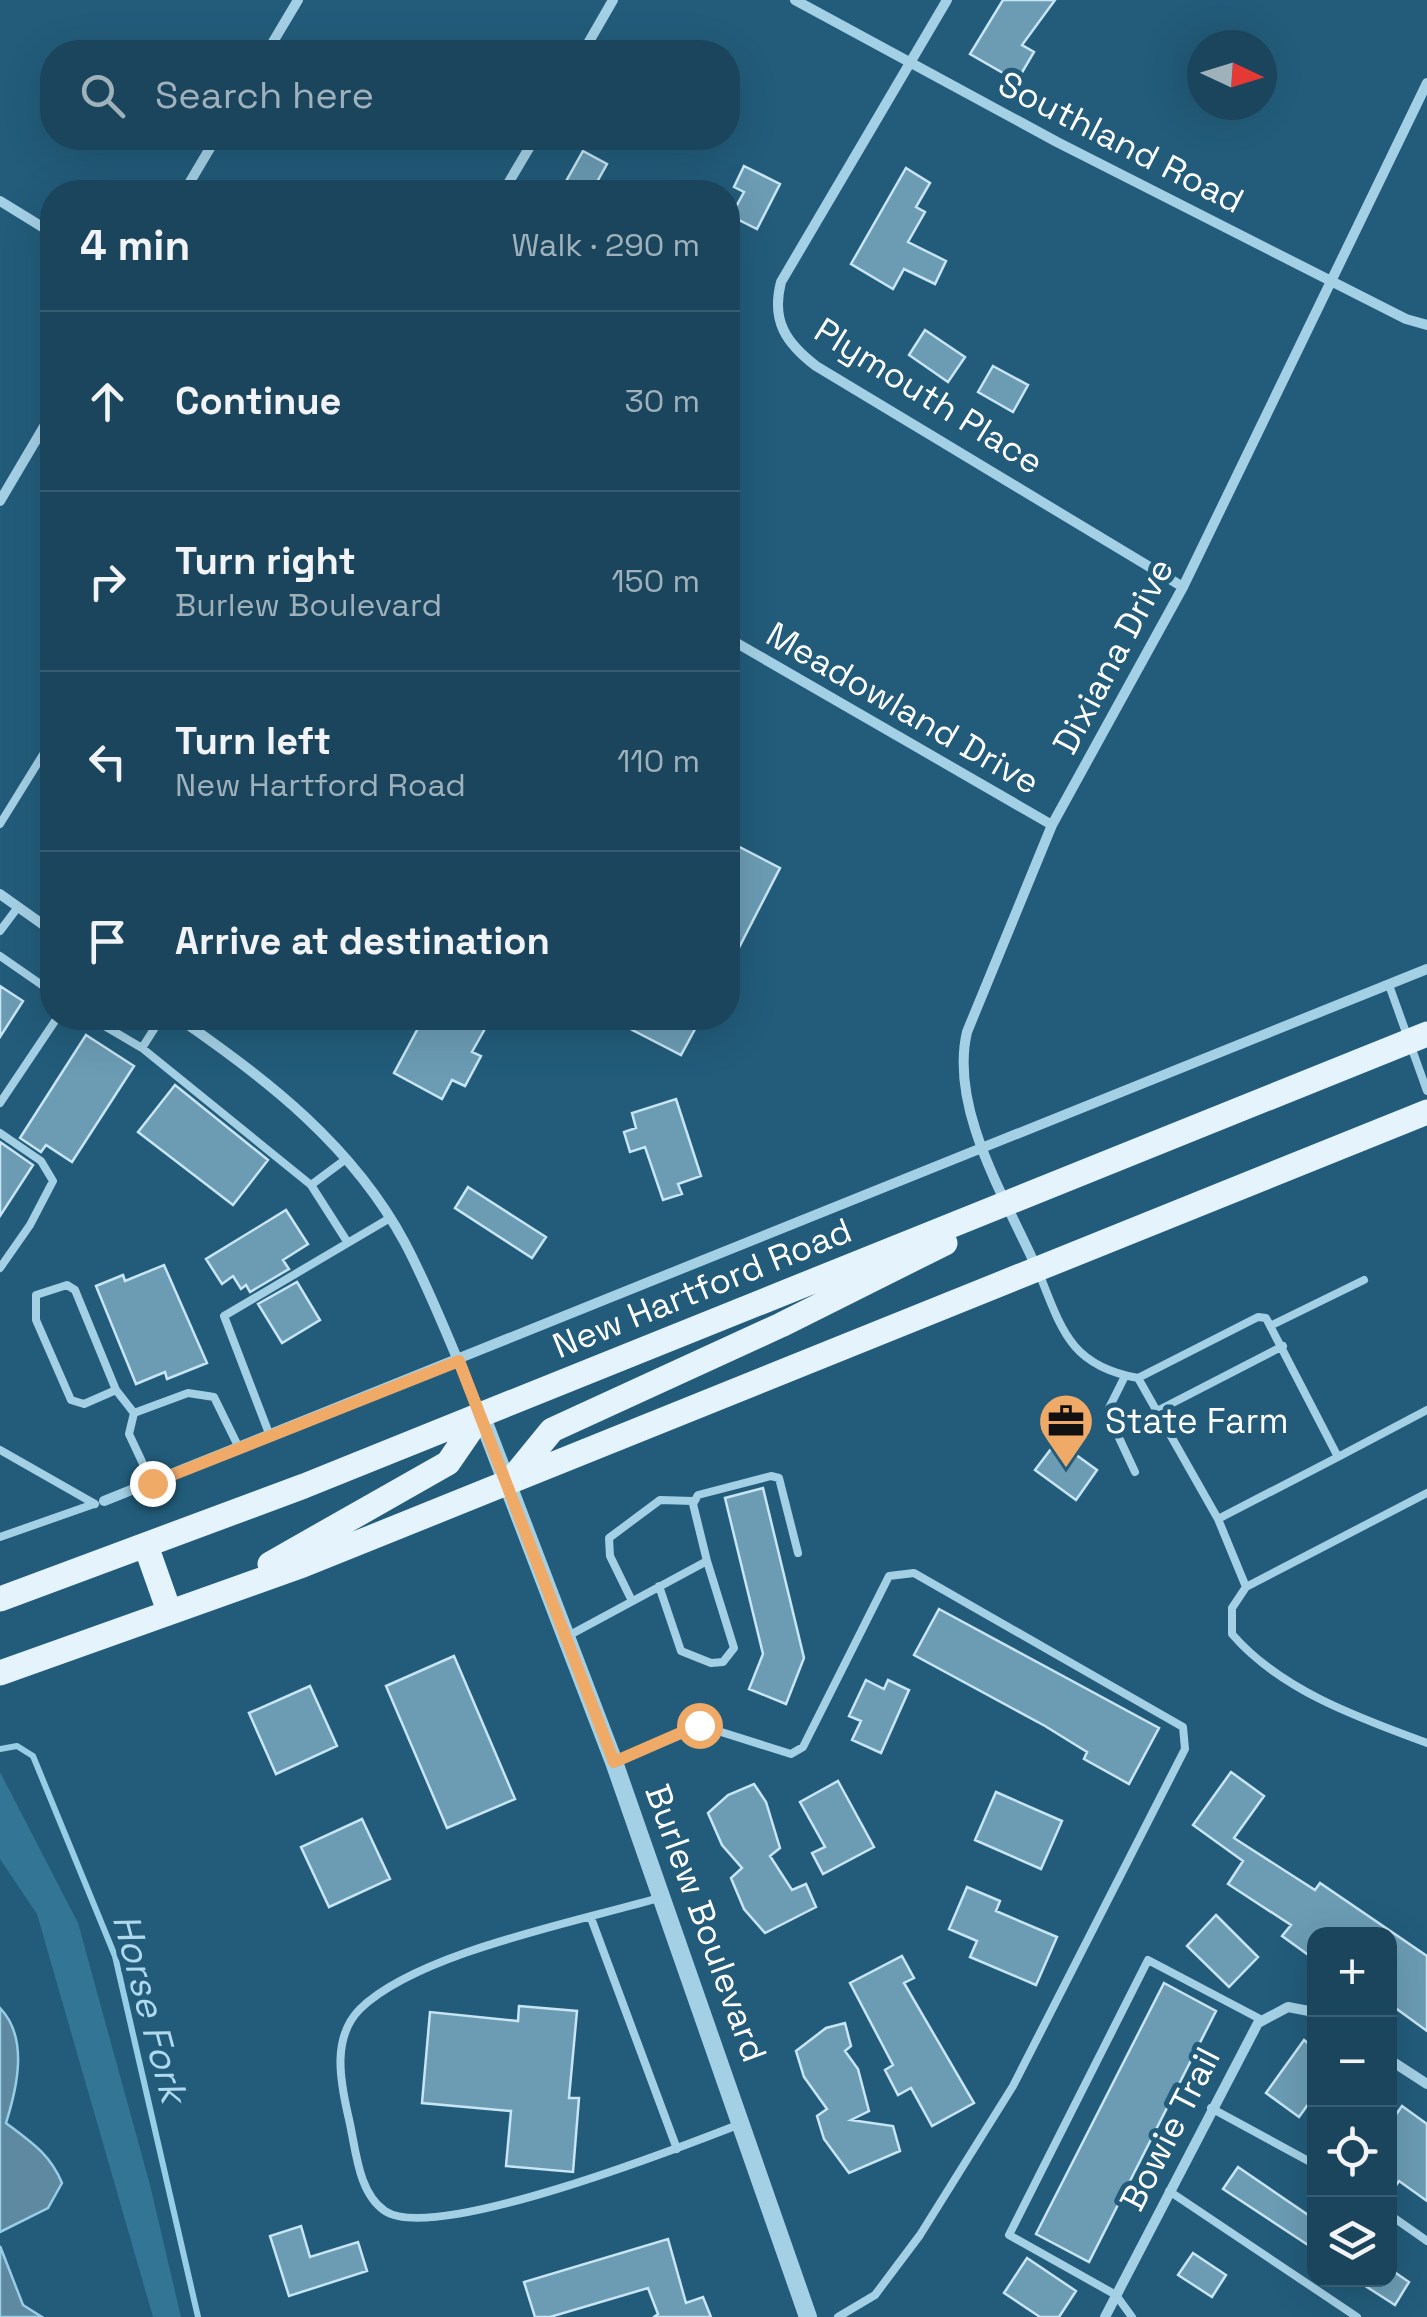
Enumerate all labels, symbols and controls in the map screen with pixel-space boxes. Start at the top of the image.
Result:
north arrow [1187,30,1277,120]
search box [40,40,740,150]
street label: Southland Road [991,61,1251,223]
icon: search [75,68,130,123]
text: Search here [155,71,374,119]
text: 4 min [80,219,190,272]
text: Walk · 290 m [511,225,700,265]
street label: Plymouth Place [806,308,1052,484]
icon: ahead [80,374,135,429]
text: Continue [175,377,341,425]
text: 30 m [624,381,700,421]
text: Turn right [175,537,356,585]
street label: Dixiana Drive [1043,550,1183,762]
icon: right [80,554,135,609]
text: 150 m [611,561,700,601]
text: Burlew Boulevard [175,585,442,625]
street label: Meadowland Drive [759,612,1047,804]
text: Turn left [175,717,331,765]
icon: left [80,734,135,789]
text: 110 m [617,741,700,781]
text: New Hartford Road [175,765,466,805]
icon: arrive [80,914,135,969]
text: Arrive at destination [175,917,550,965]
street label: New Hartford Road [546,1208,858,1368]
office icon: State Farm [1036,1391,1096,1470]
place label: State Farm [1105,1399,1289,1443]
route end [130,1461,176,1507]
route start [677,1703,723,1749]
street label: Burlew Boulevard [635,1778,777,2068]
water label: Horse Fork [102,1908,199,2112]
map controls [1307,1927,1397,2287]
button: + [1307,1927,1397,2017]
button: − [1307,2017,1397,2107]
street label: Bowie Trail [1110,2040,1230,2218]
button: locate [1307,2107,1397,2197]
button: layers [1307,2197,1397,2287]

